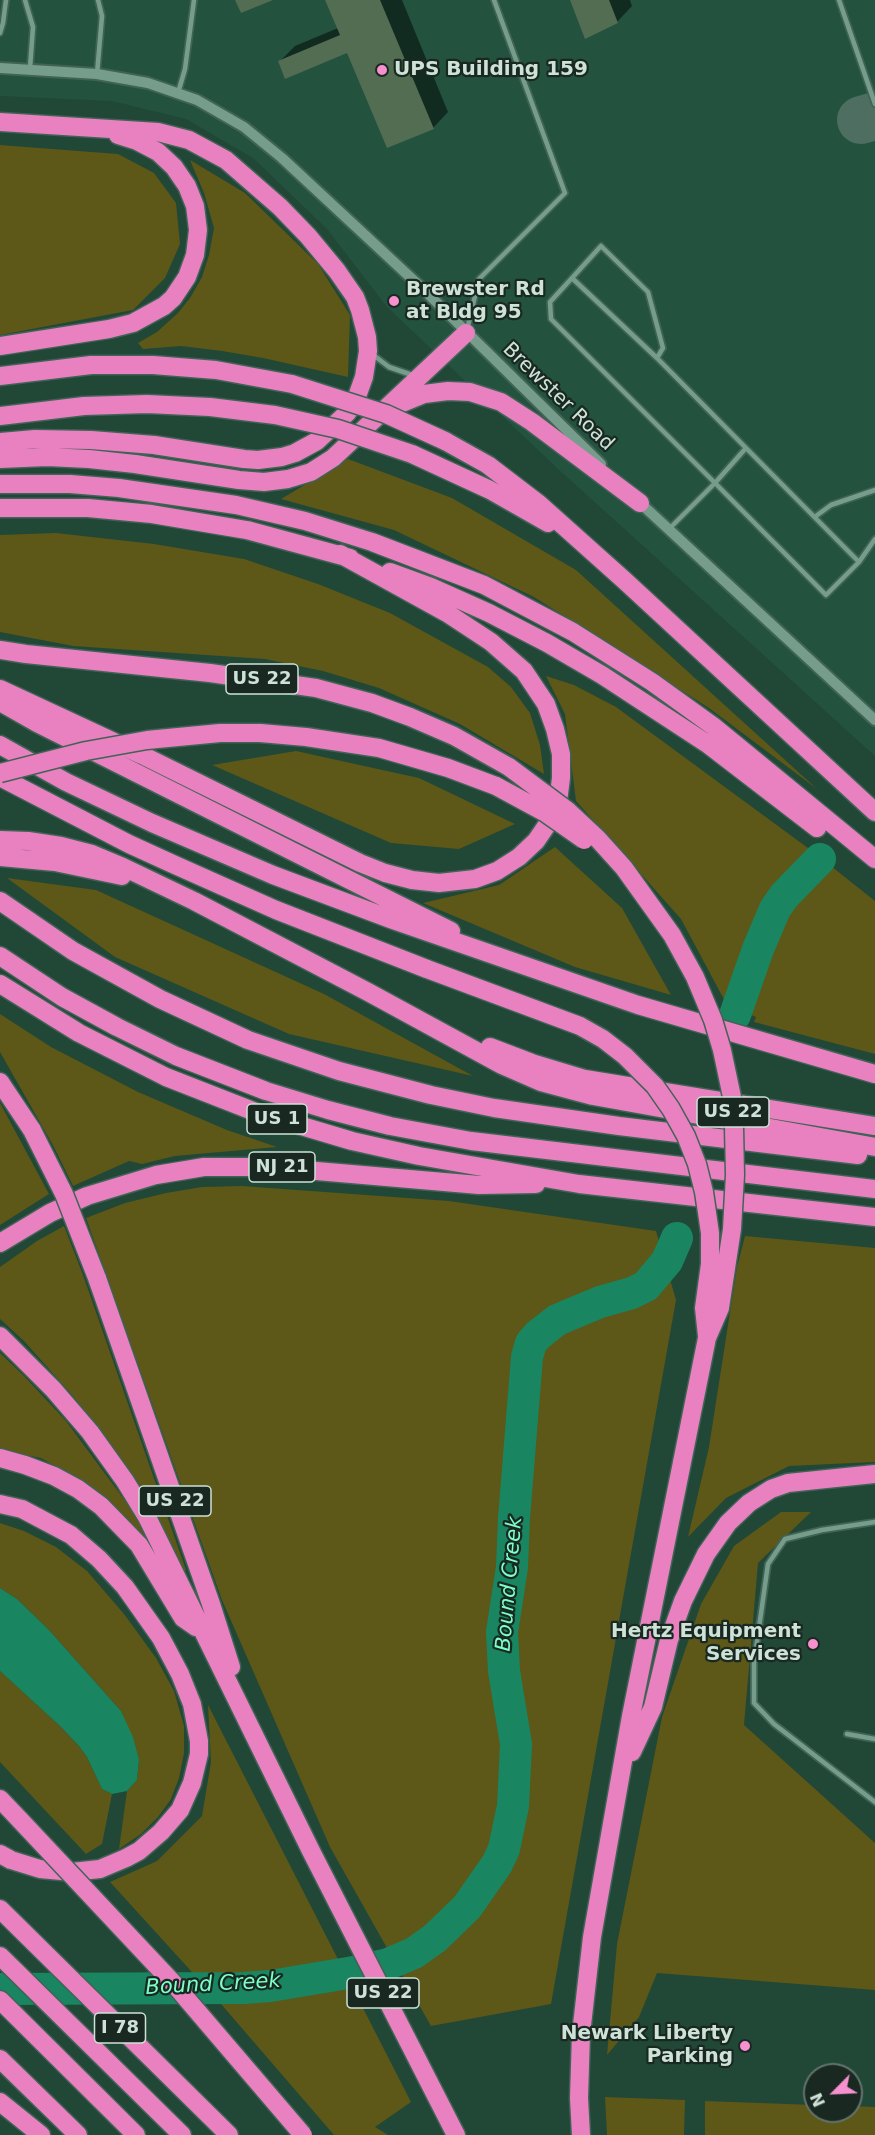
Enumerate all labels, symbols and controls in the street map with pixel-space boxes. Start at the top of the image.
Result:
place label: UPS Building 159 [394,58,588,82]
marker: UPS Building 159 [375,63,389,77]
place label: Brewster Rd at Bldg 95 [406,278,545,325]
marker: Brewster Rd at Bldg 95 [387,294,401,308]
street label: Brewster Road [497,338,619,456]
road number: US 22 [226,664,298,694]
road number: US 22 [697,1097,769,1127]
road number: US 1 [247,1104,307,1134]
road number: NJ 21 [249,1152,315,1182]
road number: US 22 [139,1486,211,1516]
water label: Bound Creek [492,1516,528,1652]
place label: Hertz Equipment Services [611,1620,801,1667]
marker: Hertz Equipment Services [806,1637,820,1651]
water label: Bound Creek [145,1969,281,2001]
road number: US 22 [347,1978,419,2008]
road number: I 78 [94,2013,146,2043]
place label: Newark Liberty Parking [561,2022,733,2069]
marker: Newark Liberty Parking [738,2039,752,2053]
north arrow [803,2063,863,2123]
text: N [807,2090,829,2110]

